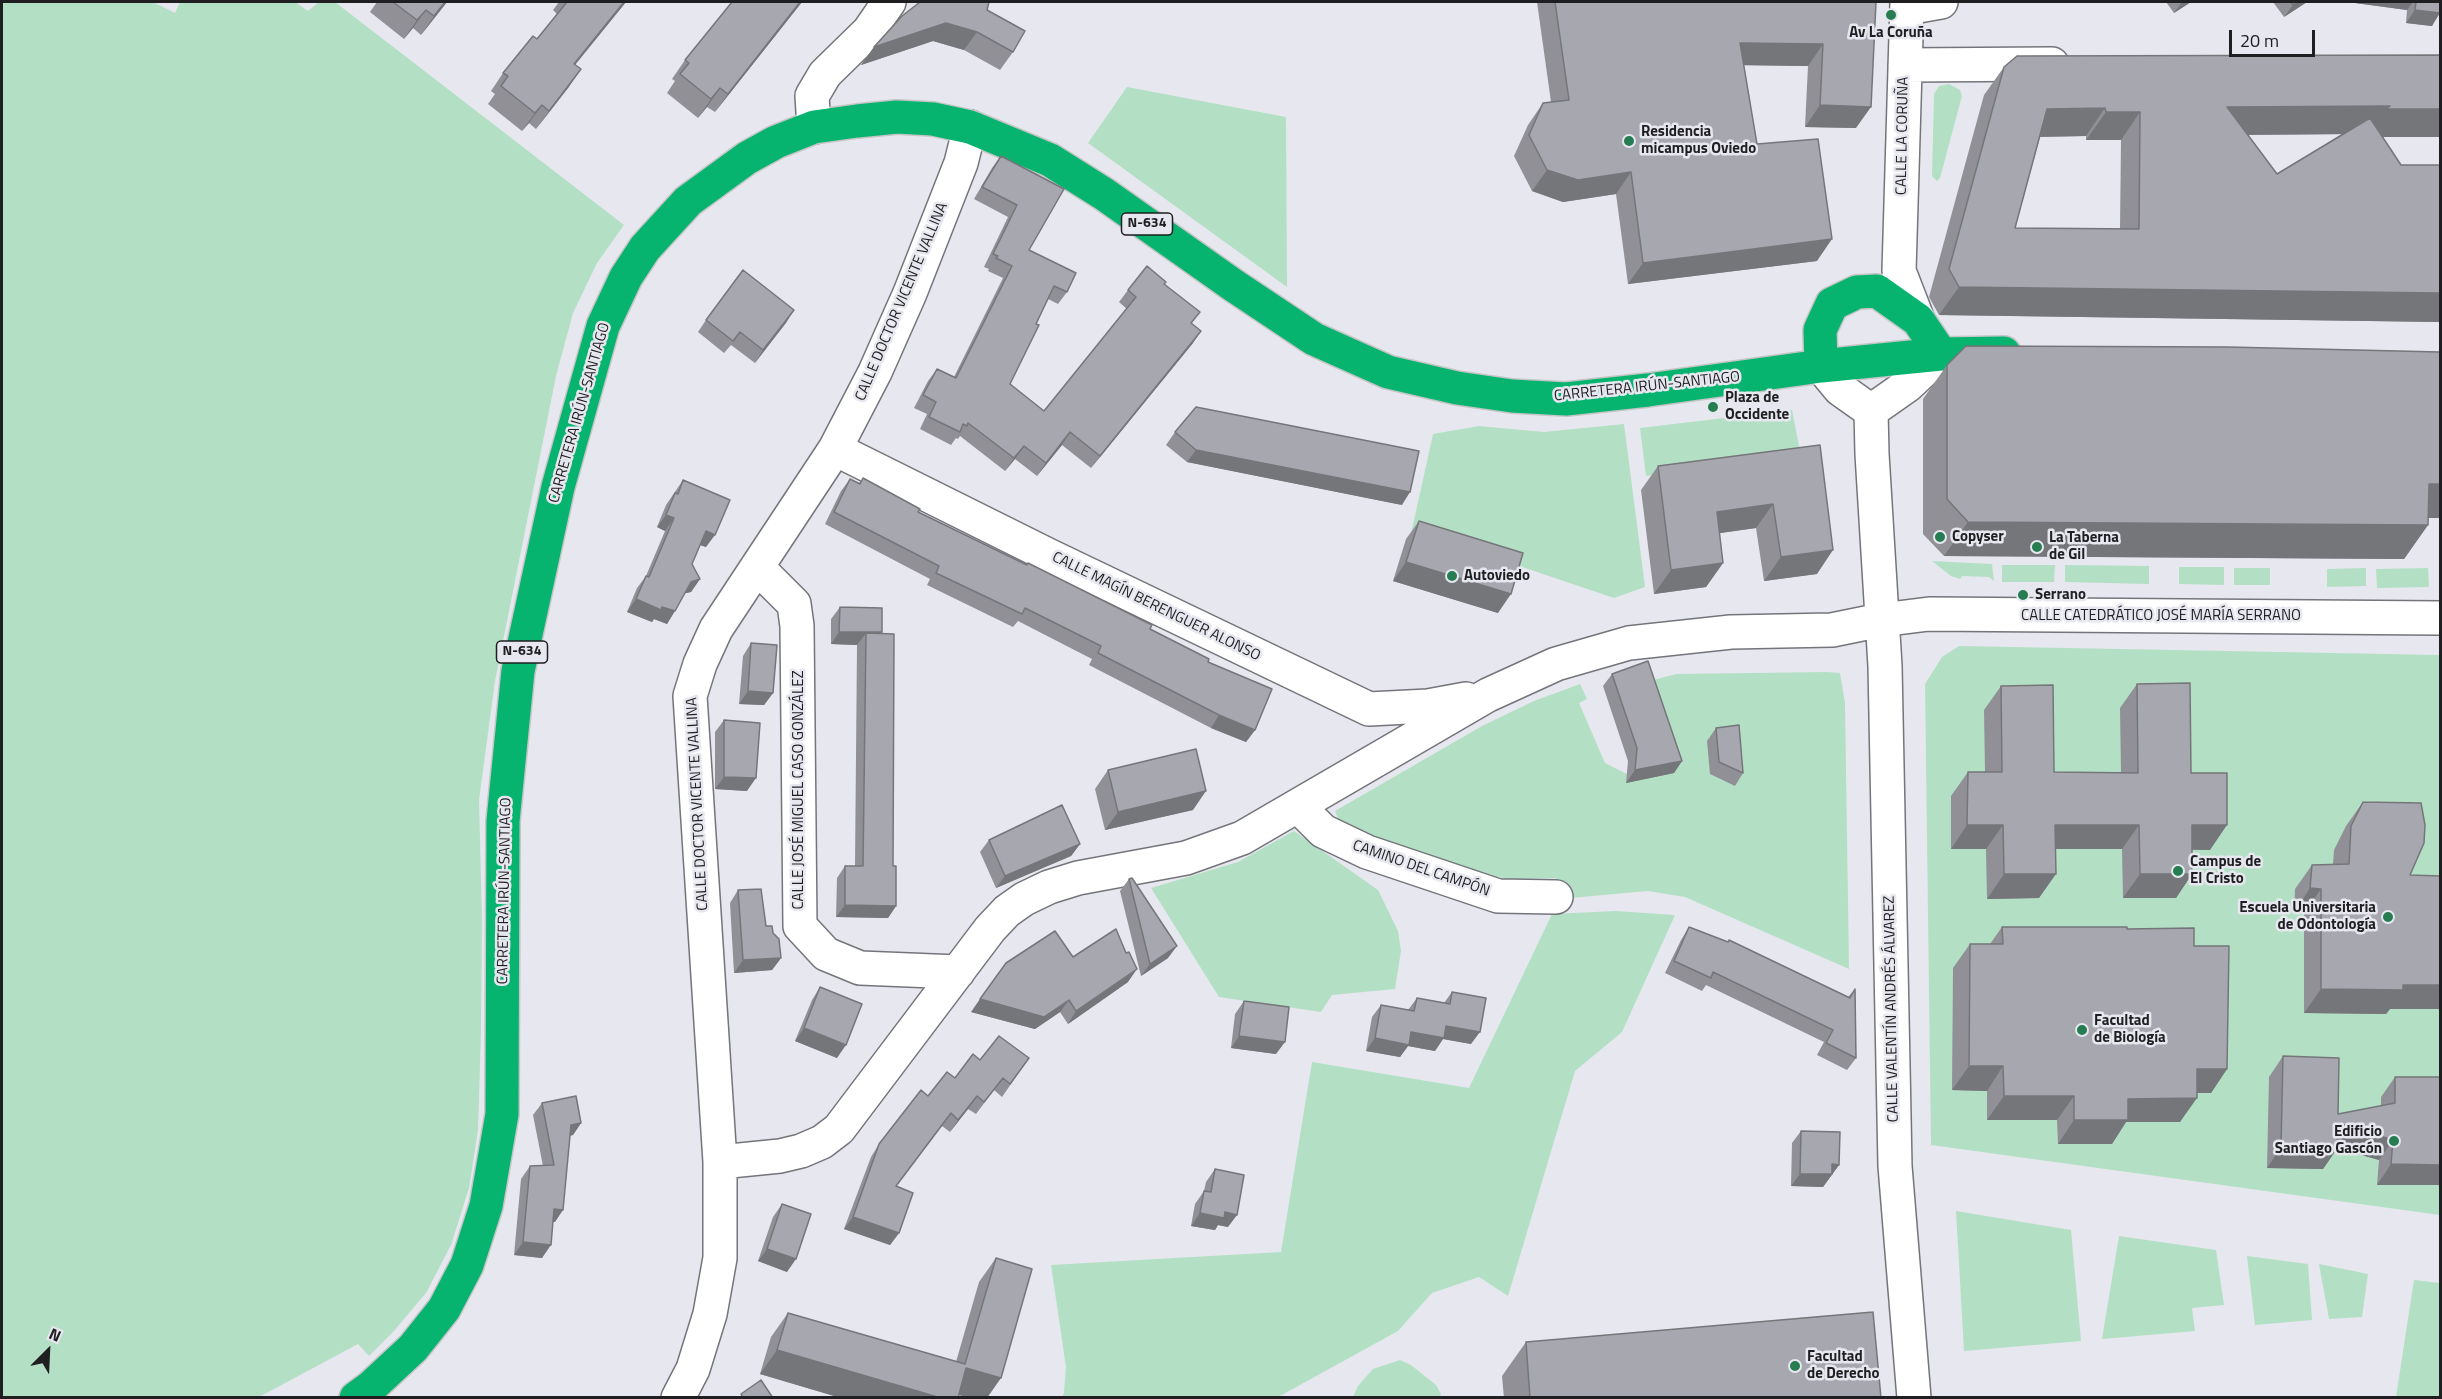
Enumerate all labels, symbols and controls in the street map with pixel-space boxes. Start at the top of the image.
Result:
marker: Av La Coruña [1884,8,1898,22]
scale bar [2232,18,2318,56]
place label: Av La Coruña [1849,24,1933,42]
text: 20 m [2240,27,2279,54]
street label: CALLE LA CORUÑA [1893,77,1913,195]
place label: Residencia micampus Oviedo [1641,123,1756,158]
marker: Residencia micampus Oviedo [1622,134,1636,148]
street label: CALLE DOCTOR VICENTE VALLINA [852,200,952,404]
road number: N-634 [1122,213,1172,235]
street label: CARRETERA IRÚN-SANTIAGO [546,321,614,505]
street label: CARRETERA IRÚN-SANTIAGO [1553,368,1741,406]
place label: Plaza de Occidente [1725,389,1789,424]
marker: Plaza de Occidente [1706,400,1720,414]
place label: Copyser [1952,528,2004,546]
place label: La Taberna de Gil [2049,529,2119,564]
marker: Copyser [1933,530,1947,544]
marker: La Taberna de Gil [2030,540,2044,554]
street label: CALLE MAGÍN BERENGUER ALONSO [1049,549,1263,665]
place label: Autoviedo [1464,567,1530,585]
marker: Autoviedo [1445,569,1459,583]
place label: Serrano [2035,586,2086,604]
marker: Serrano [2016,588,2030,602]
street label: CALLE CATEDRÁTICO JOSÉ MARÍA SERRANO [2021,607,2301,625]
road number: N-634 [496,641,548,663]
street label: CALLE JOSÉ MIGUEL CASO GONZÁLEZ [790,670,808,910]
street label: CALLE DOCTOR VICENTE VALLINA [683,697,713,911]
street label: CARRETERA IRÚN-SANTIAGO [494,797,516,985]
street label: CAMINO DEL CAMPÓN [1350,837,1492,901]
place label: Campus de El Cristo [2190,853,2261,888]
marker: Campus de El Cristo [2171,864,2185,878]
street label: CALLE VALENTÍN ANDRÉS ÁLVAREZ [1881,896,1903,1122]
place label: Escuela Universitaria de Odontología [2239,899,2376,934]
marker: Escuela Universitaria de Odontología [2381,910,2395,924]
place label: Facultad de Biología [2094,1012,2166,1047]
marker: Facultad de Biología [2075,1023,2089,1037]
place label: Edificio Santiago Gascón [2275,1123,2382,1158]
marker: Edificio Santiago Gascón [2387,1134,2401,1148]
north arrow [18,1321,78,1381]
text: N [45,1321,65,1348]
place label: Facultad de Derecho [1807,1348,1880,1383]
marker: Facultad de Derecho [1788,1359,1802,1373]

